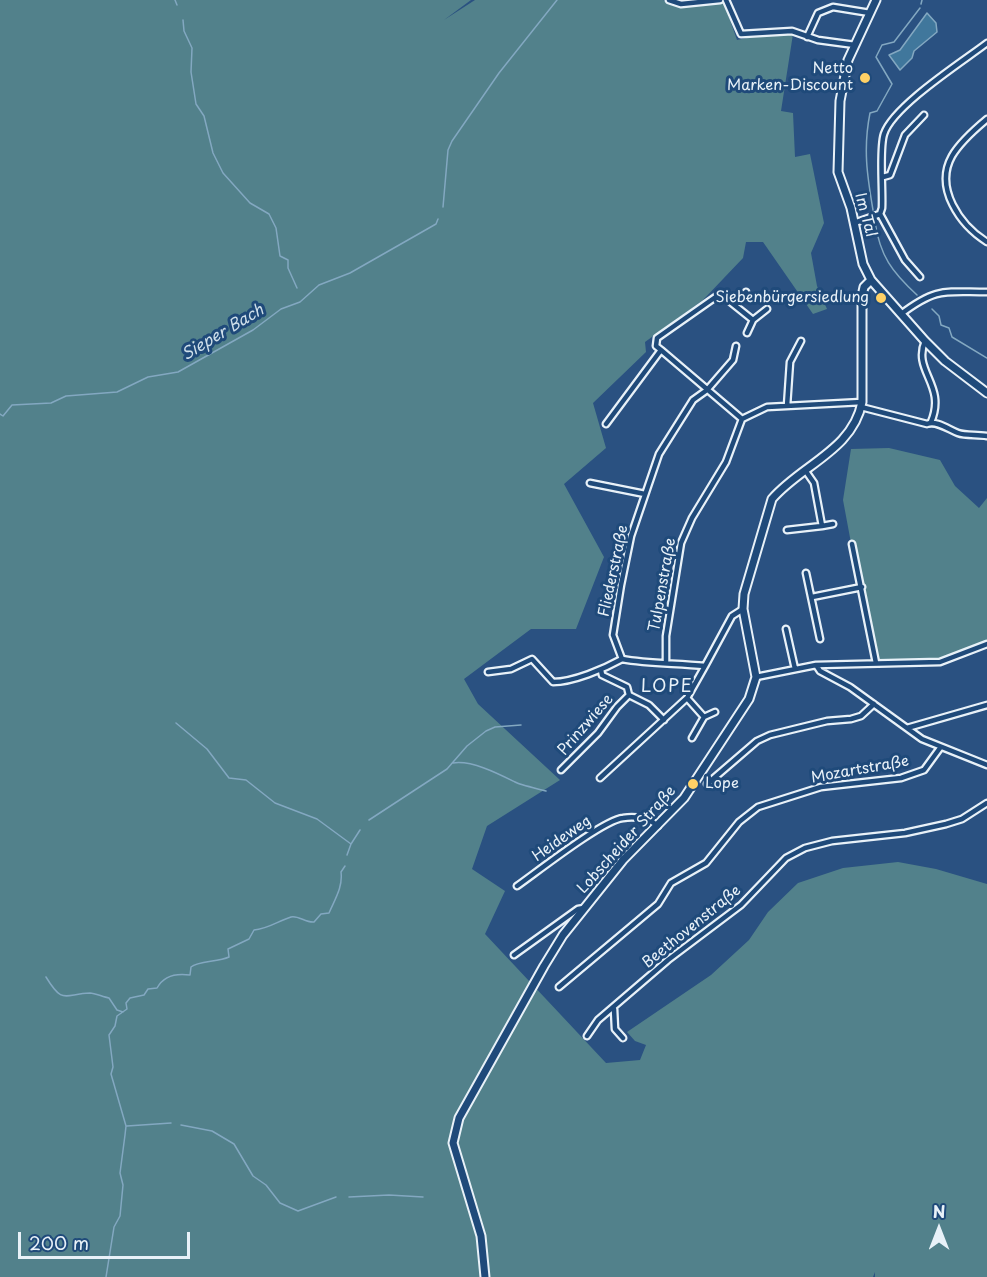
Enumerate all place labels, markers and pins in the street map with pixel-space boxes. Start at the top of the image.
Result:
place label: Netto Marken-Discount [727,60,853,95]
marker: Netto Marken-Discount [858,71,872,85]
place label: Siebenbürgersiedlung [715,289,869,307]
marker: Siebenbürgersiedlung [874,291,888,305]
place label: Lope [705,775,739,793]
marker: Lope [686,777,700,791]

